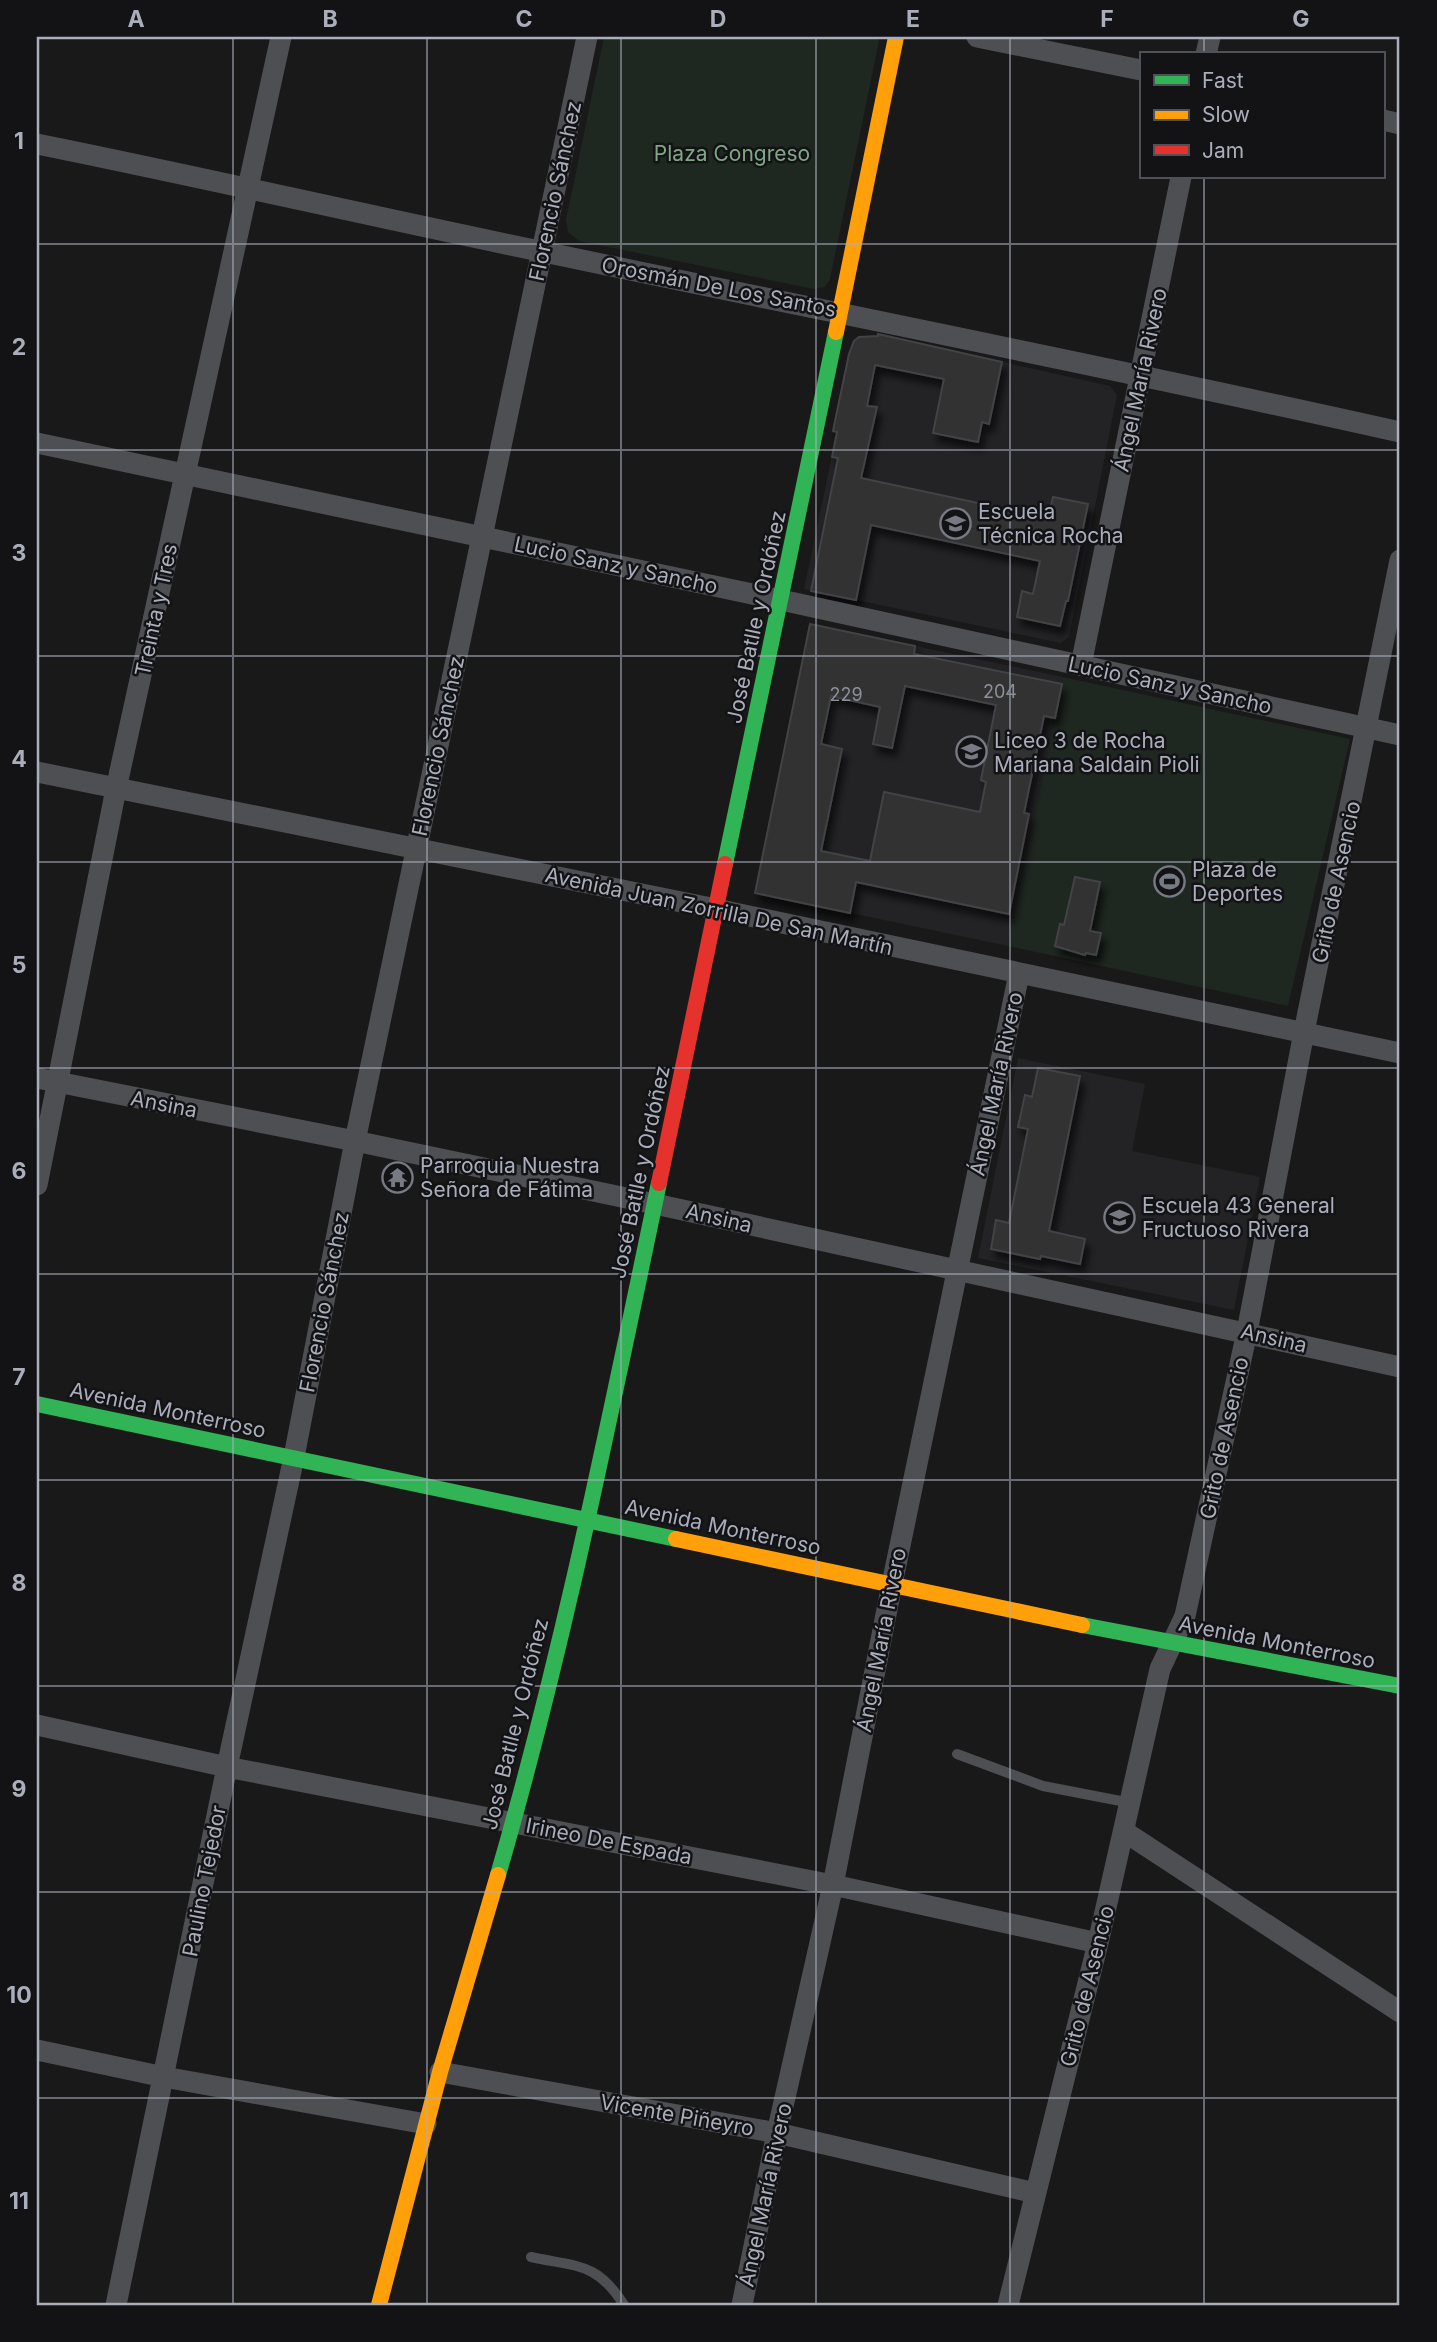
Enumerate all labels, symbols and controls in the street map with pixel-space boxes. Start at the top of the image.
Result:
text: A [127,5,145,33]
text: B [322,5,338,33]
text: C [515,5,533,33]
text: D [710,5,726,33]
text: E [906,5,920,33]
text: F [1100,5,1114,33]
text: G [1292,5,1310,33]
legend [1140,52,1384,178]
text: Fast [1202,68,1244,93]
street label: Florencio Sánchez [524,99,586,283]
text: Slow [1202,102,1250,127]
text: 1 [14,127,24,155]
text: Jam [1202,138,1244,163]
park label: Plaza Congreso [654,141,810,166]
street label: Orosmán De Los Santos [600,252,838,322]
street label: Ángel María Rivero [1107,286,1172,474]
text: 2 [12,333,26,361]
place label: Escuela Técnica Rocha [978,499,1124,548]
school or university icon: Escuela Técnica Rocha [938,506,972,540]
street label: José Batlle y Ordóñez [721,508,791,726]
street label: Lucio Sanz y Sancho [512,531,720,599]
text: 3 [12,539,26,567]
street label: Treinta y Tres [130,541,182,679]
street label: Lucio Sanz y Sancho [1066,651,1274,719]
street label: Florencio Sánchez [407,654,469,838]
house number: 204 [983,681,1017,702]
house number: 229 [829,684,863,705]
place label: Liceo 3 de Rocha Mariana Saldain Pioli [994,728,1200,777]
school or university icon: Liceo 3 de Rocha Mariana Saldain Pioli [954,735,988,769]
text: 4 [11,745,27,773]
street label: Grito de Asencio [1307,799,1365,965]
place label: Plaza de Deportes [1192,857,1283,906]
street label: Avenida Juan Zorrilla De San Martín [543,862,895,960]
sports icon: Plaza de Deportes [1152,864,1186,898]
text: 5 [12,951,26,979]
street label: Ángel María Rivero [963,990,1028,1178]
street label: José Batlle y Ordóñez [605,1063,675,1281]
street label: Ansina [129,1085,199,1123]
place label: Parroquia Nuestra Señora de Fátima [420,1153,600,1202]
text: 6 [12,1157,26,1185]
temple icon: Parroquia Nuestra Señora de Fátima [380,1160,414,1194]
place label: Escuela 43 General Fructuoso Rivera [1142,1193,1335,1242]
street label: Ansina [683,1198,755,1238]
school or university icon: Escuela 43 General Fructuoso Rivera [1102,1200,1136,1234]
street label: Florencio Sánchez [294,1210,354,1394]
street label: Ansina [1238,1318,1310,1358]
street label: Grito de Asencio [1195,1355,1253,1521]
text: 7 [12,1363,26,1391]
street label: Avenida Monterroso [68,1377,268,1443]
street label: Avenida Monterroso [623,1494,823,1560]
street label: Ángel María Rivero [850,1546,911,1734]
text: 8 [12,1569,26,1597]
street label: Avenida Monterroso [1177,1611,1377,1673]
street label: José Batlle y Ordóñez [477,1616,553,1832]
text: 9 [12,1775,26,1803]
street label: Paulino Tejedor [177,1803,231,1959]
street label: Irineo De Espada [524,1813,694,1869]
street label: Grito de Asencio [1055,1903,1119,2069]
text: 10 [6,1981,32,2009]
street label: Vicente Piñeyro [598,2089,756,2141]
street label: Ángel María Rivero [732,2101,797,2289]
text: 11 [9,2187,29,2215]

